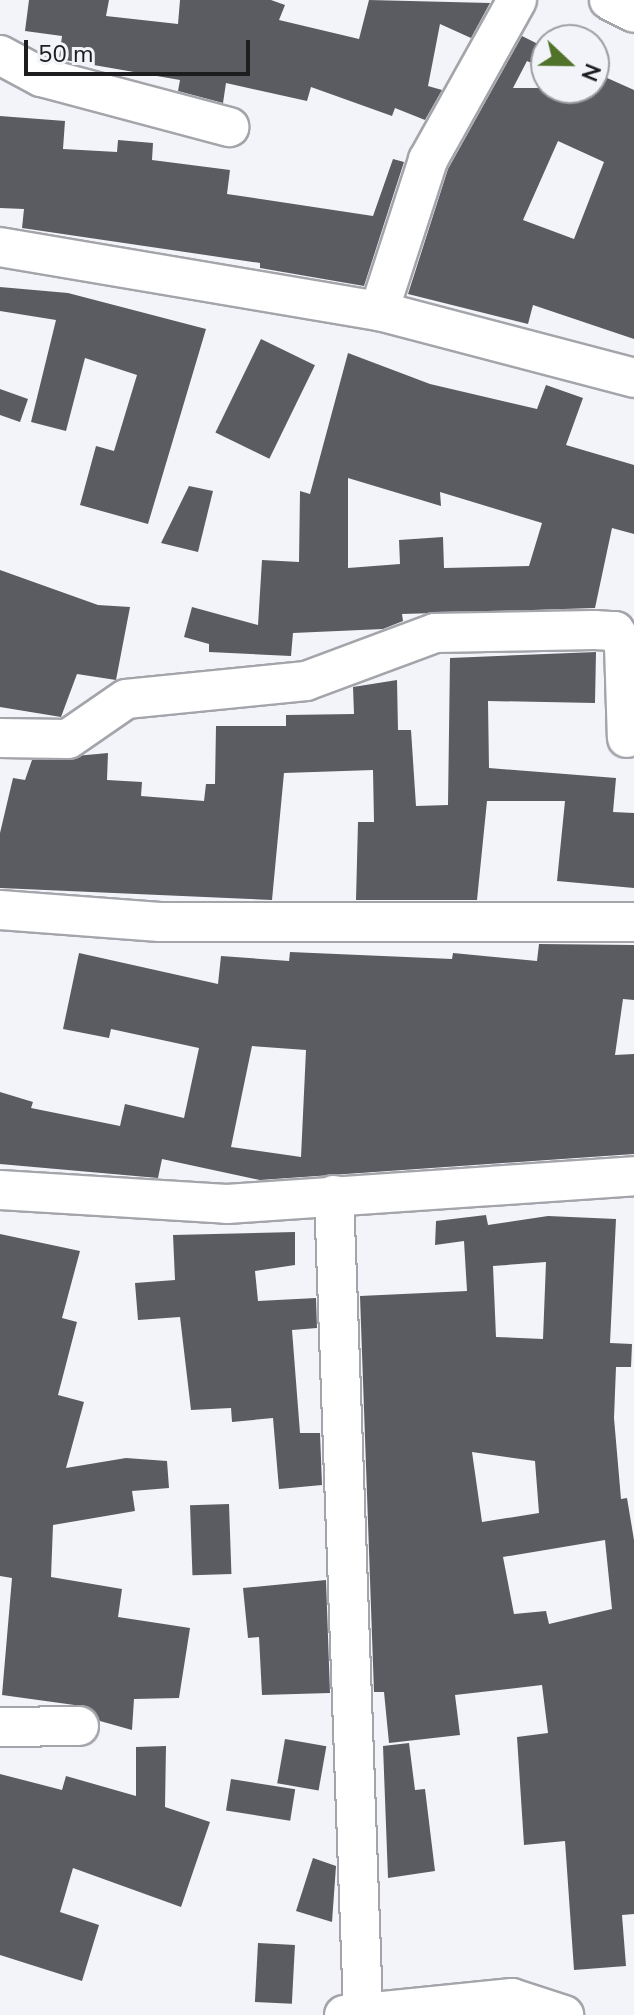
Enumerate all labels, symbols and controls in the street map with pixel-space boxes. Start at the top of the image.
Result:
scale bar [28,24,254,74]
north arrow [530,24,610,104]
text: 50 m [38,38,94,70]
text: N [573,59,607,85]

